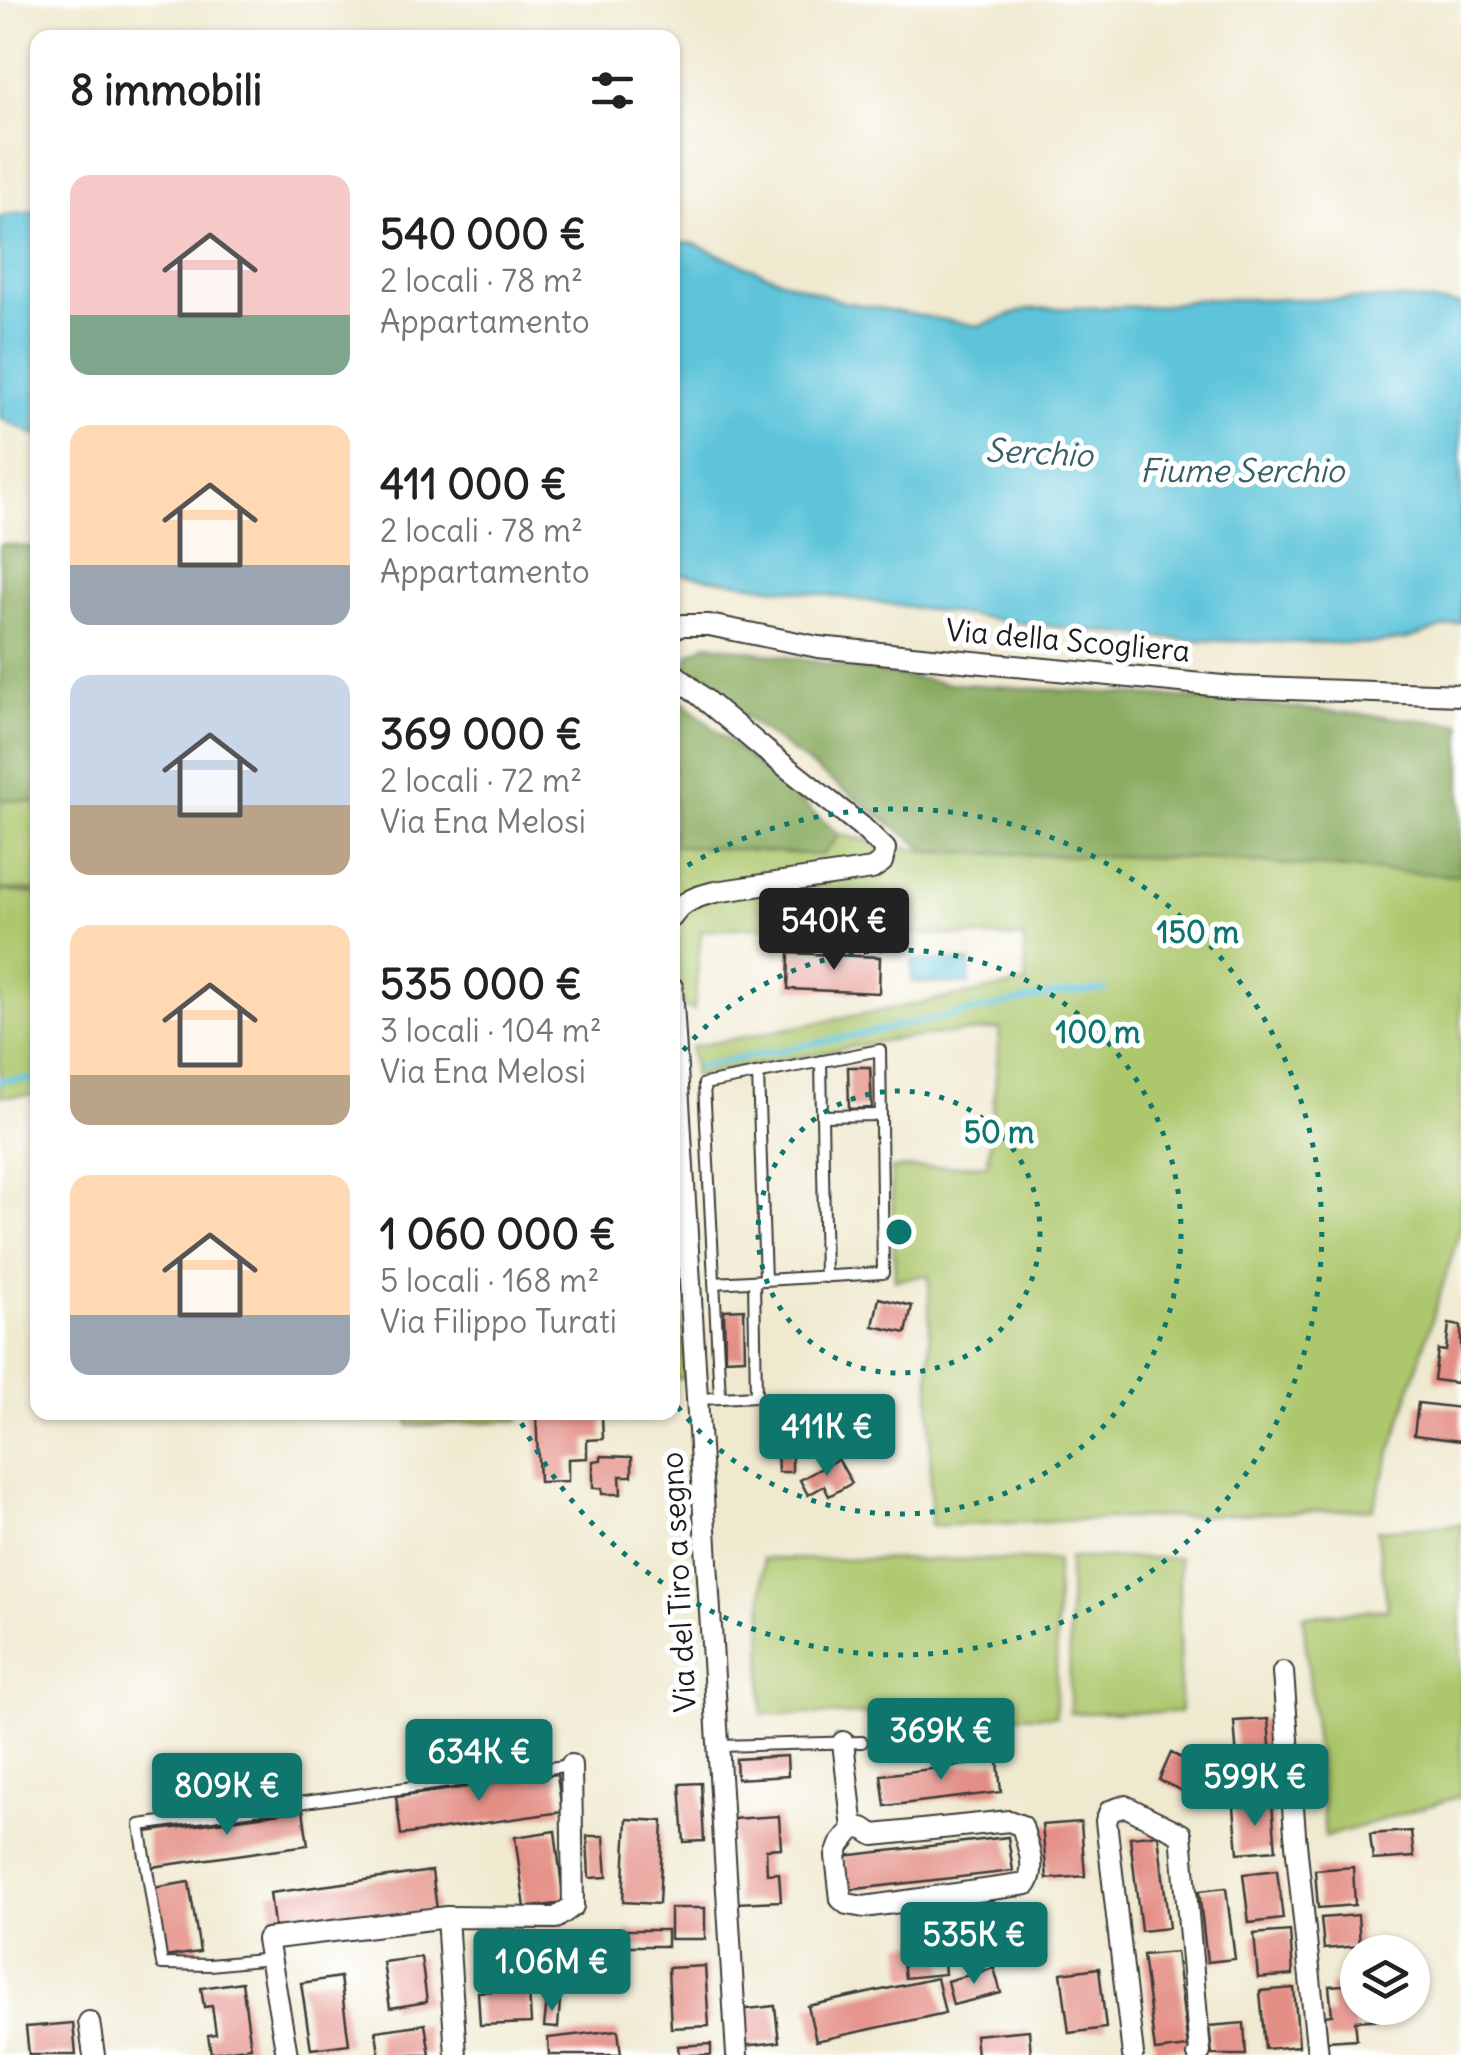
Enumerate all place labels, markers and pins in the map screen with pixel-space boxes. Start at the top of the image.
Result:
pin: 540K € [753,888,915,973]
centre of rings [881,1214,917,1250]
pin: 411K € [746,1394,908,1479]
pin: 369K € [860,1698,1022,1783]
pin: 634K € [398,1719,560,1804]
pin: 599K € [1174,1744,1336,1829]
pin: 809K € [146,1753,308,1838]
pin: 535K € [893,1902,1055,1987]
pin: 1.06M € [460,1929,644,2014]

